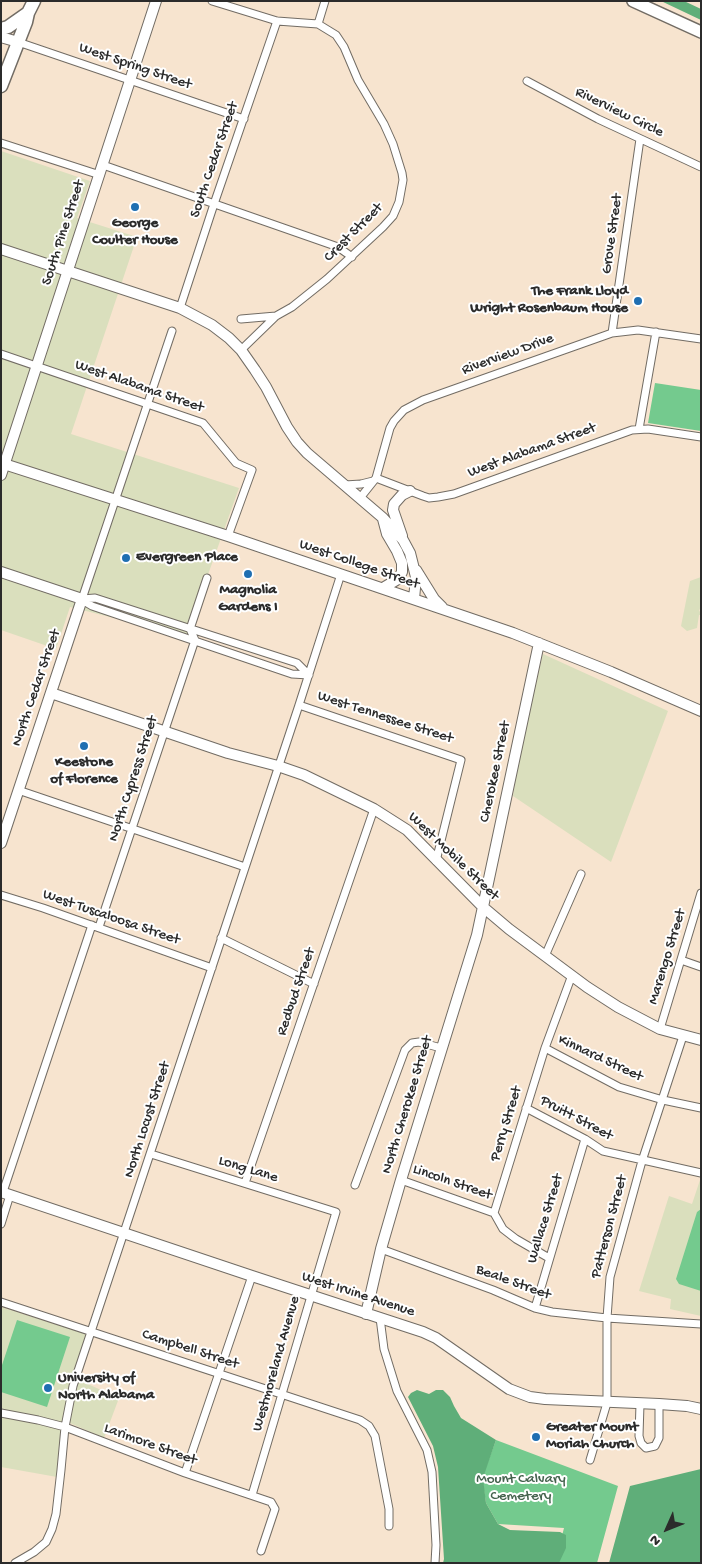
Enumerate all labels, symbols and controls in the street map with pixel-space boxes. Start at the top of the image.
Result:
street label: West Spring Street [76,39,194,95]
street label: Riverview Circle [572,84,666,142]
street label: South Cedar Street [187,100,243,220]
street label: South Pine Street [39,178,89,288]
street label: Grove Street [598,193,628,275]
street label: Crest Street [321,200,387,266]
marker: George Coulter House [129,201,141,213]
place label: George Coulter House [92,215,178,250]
place label: The Frank Lloyd Wright Rosenbaum House [470,283,628,318]
marker: The Frank Lloyd Wright Rosenbaum House [632,295,644,307]
street label: Riverview Drive [460,330,556,380]
street label: West Alabama Street [72,357,206,417]
street label: West Alabama Street [466,419,598,483]
street label: West College Street [297,536,421,594]
place label: Evergreen Place [136,549,238,567]
marker: Evergreen Place [120,552,132,564]
marker: Magnolia Gardens I [242,568,254,580]
place label: Magnolia Gardens I [218,582,278,617]
street label: North Cedar Street [9,627,65,749]
street label: West Tennessee Street [315,688,455,748]
street label: North Cypress Street [105,714,163,844]
street label: Cherokee Street [477,720,515,824]
marker: Keestone of Florence [78,740,90,752]
place label: Keestone of Florence [50,754,118,789]
street label: West Mobile Street [404,809,502,905]
street label: West Tuscaloosa Street [40,886,182,950]
street label: Marengo Street [645,907,691,1007]
street label: Redbud Street [274,946,320,1038]
street label: Kinnard Street [555,1031,645,1087]
street label: North Cherokee Street [378,1034,438,1176]
street label: North Locust Street [121,1060,175,1180]
street label: Perry Street [487,1084,527,1164]
street label: Pruitt Street [537,1092,615,1146]
street label: Long Lane [216,1152,280,1188]
street label: Lincoln Street [410,1161,494,1205]
street label: Wallace Street [524,1172,568,1266]
street label: Patterson Street [588,1174,632,1280]
street label: Beale Street [473,1261,553,1305]
street label: West Irvine Avenue [299,1268,417,1322]
street label: Westmoreland Avenue [249,1294,305,1434]
street label: Campbell Street [140,1326,240,1374]
place label: University of North Alabama [58,1370,154,1405]
marker: University of North Alabama [42,1382,54,1394]
place label: Greater Mount Moriah Church [546,1419,638,1454]
street label: Larimore Street [101,1420,199,1470]
marker: Greater Mount Moriah Church [530,1431,542,1443]
park label: Mount Calvary Cemetery [476,1471,566,1506]
north arrow [642,1504,692,1554]
text: N [647,1531,665,1549]

